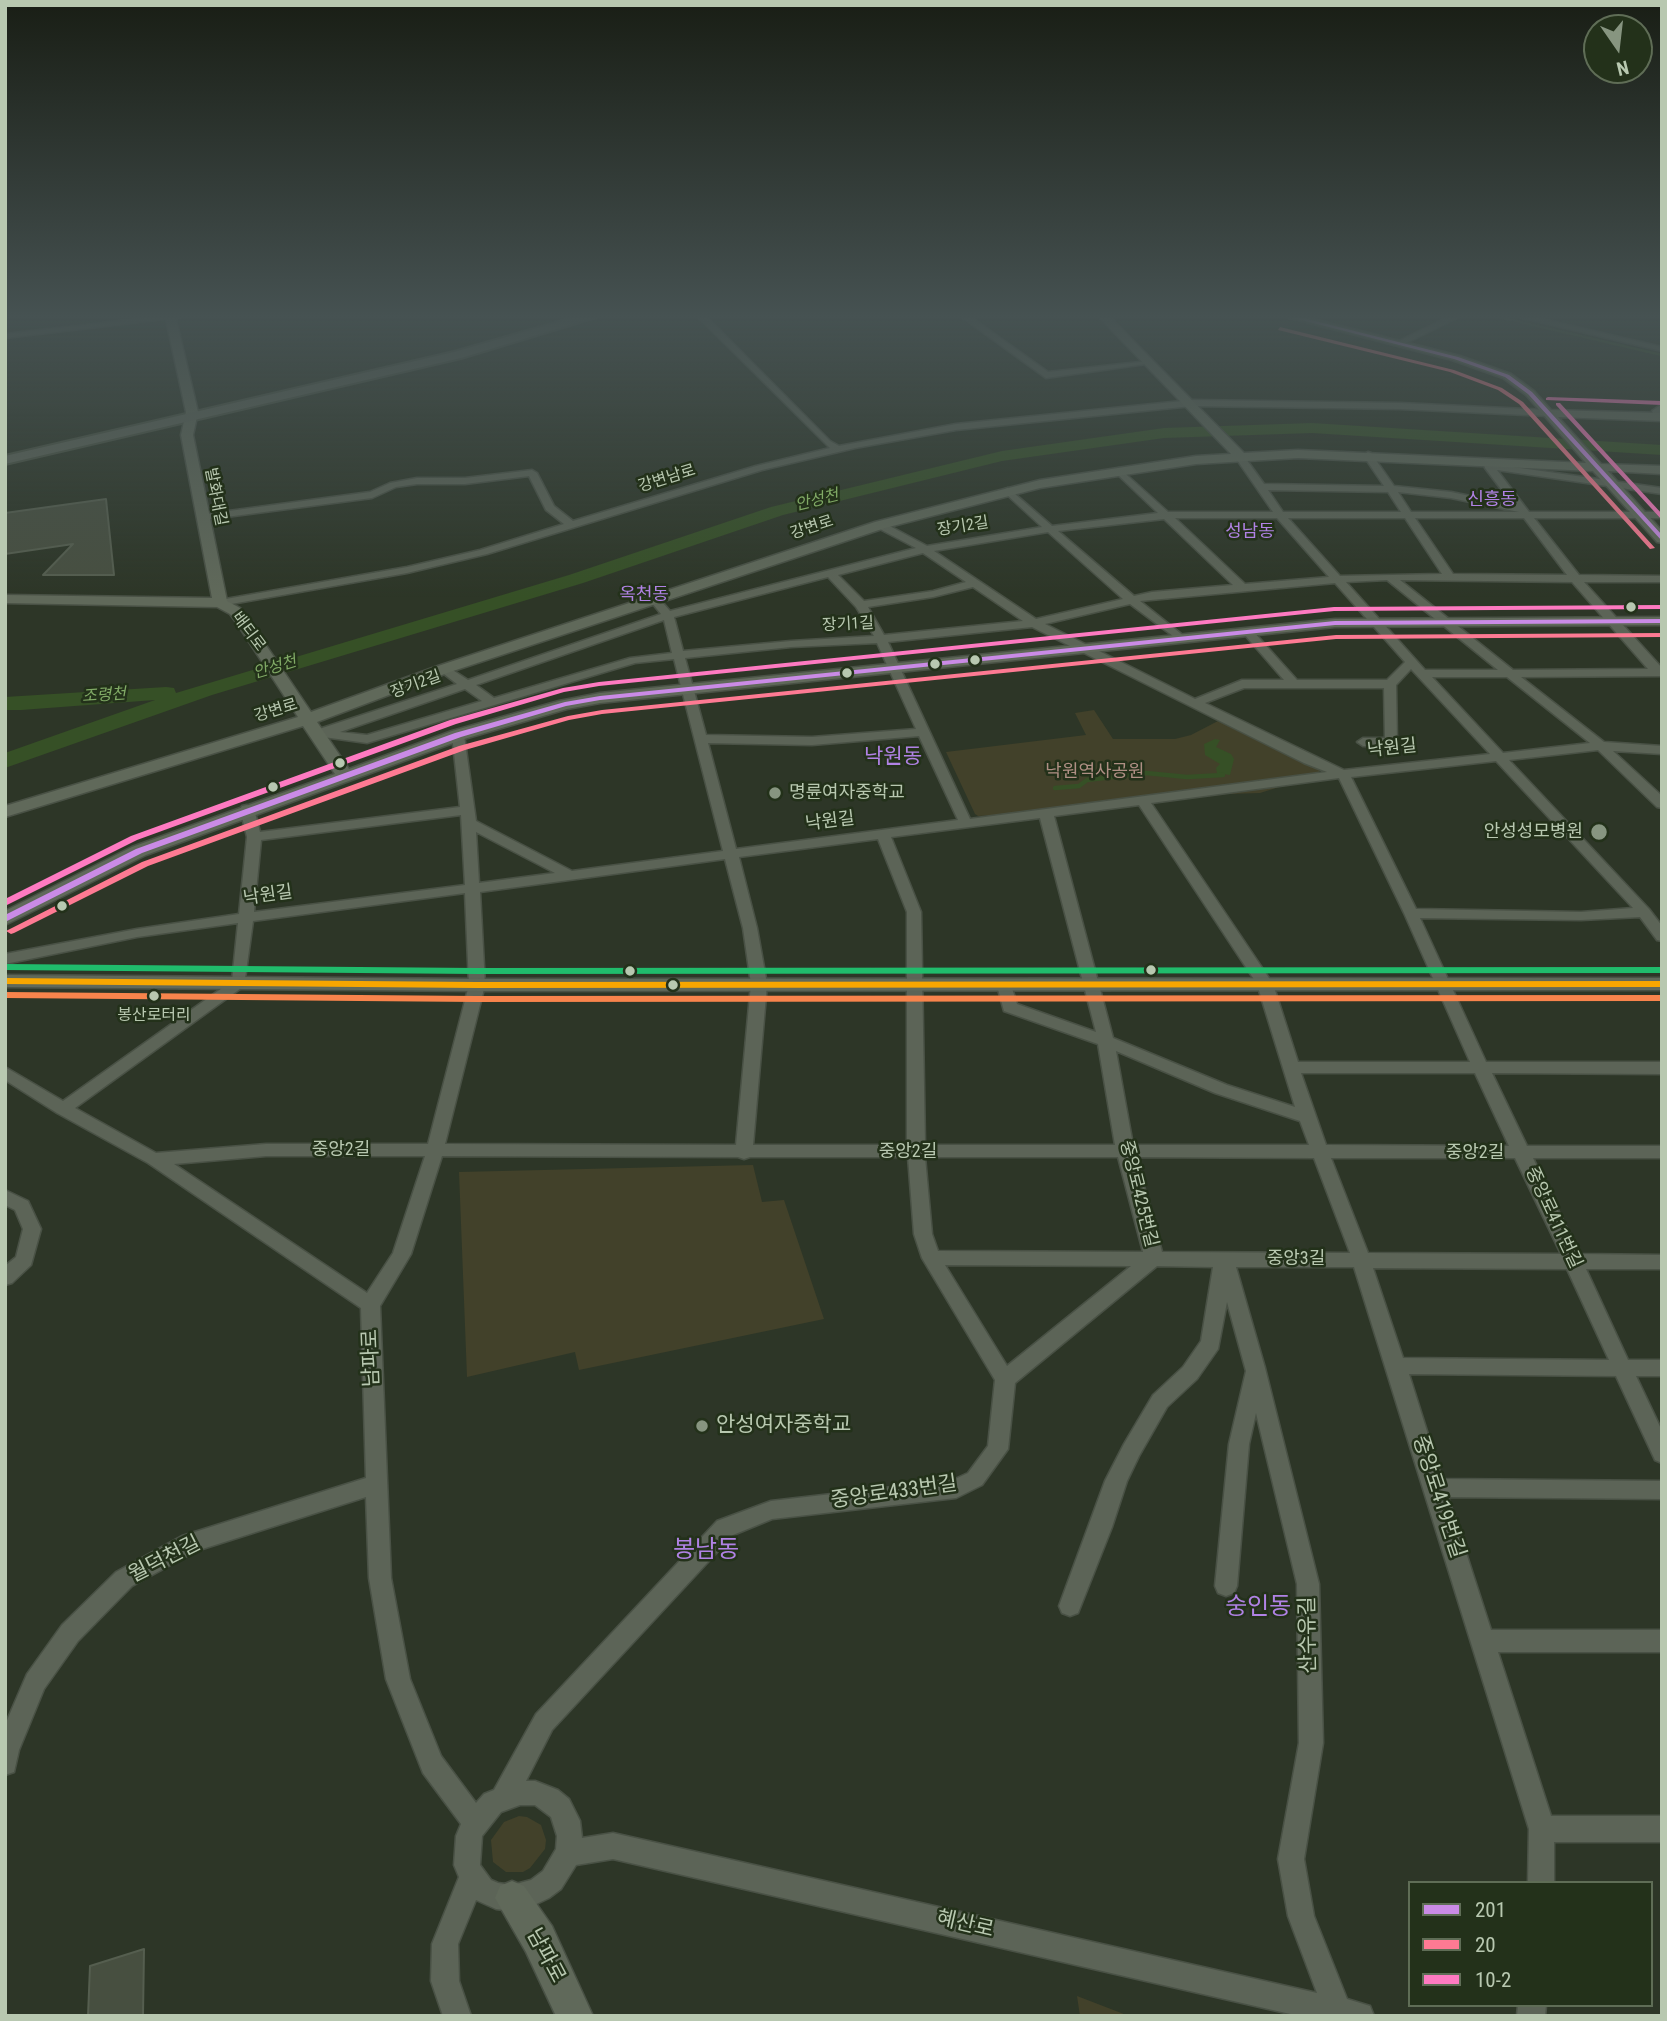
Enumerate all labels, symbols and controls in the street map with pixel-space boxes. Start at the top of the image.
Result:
north arrow [1583,14,1653,84]
text: N [1614,55,1631,80]
street label: 강변남로 [636,461,698,497]
street label: 발화대길 [200,466,230,528]
water label: 안성천 [793,486,841,516]
district label: 신흥동 [1467,489,1517,511]
street label: 강변로 [788,512,836,544]
street label: 장기2길 [936,513,990,541]
district label: 성남동 [1225,521,1275,543]
district label: 옥천동 [619,584,669,606]
unlabelled marker [1624,600,1638,614]
street label: 배티로 [227,609,269,655]
street label: 장기1길 [822,614,874,636]
water label: 안성천 [251,652,299,684]
unlabelled marker [968,653,982,667]
unlabelled marker [928,657,942,671]
unlabelled marker [840,666,854,680]
street label: 장기2길 [388,667,444,703]
water label: 조령천 [81,685,127,707]
street label: 강변로 [252,695,300,727]
street label: 낙원길 [1366,736,1418,762]
district label: 낙원동 [864,745,922,771]
unlabelled marker [333,756,347,770]
park label: 낙원역사공원 [1045,761,1145,783]
unlabelled marker [266,780,280,794]
place label: 명륜여자중학교 [789,782,905,804]
marker: 명륜여자중학교 [767,785,783,801]
street label: 낙원길 [804,808,856,836]
place label: 안성성모병원 [1484,821,1583,843]
marker: 안성성모병원 [1589,822,1609,842]
street label: 낙원길 [242,882,294,910]
unlabelled marker [55,899,69,913]
unlabelled marker [1144,963,1158,977]
unlabelled marker [623,964,637,978]
unlabelled marker [666,978,680,992]
marker: 봉산로터리 [147,989,161,1003]
place label: 봉산로터리 [117,1006,191,1026]
street label: 중앙로425번길 [1114,1138,1162,1250]
street label: 중앙2길 [312,1139,370,1161]
street label: 중앙2길 [879,1141,937,1163]
street label: 중앙2길 [1446,1142,1504,1164]
street label: 중앙로411번길 [1520,1164,1586,1272]
street label: 중앙3길 [1267,1248,1325,1270]
street label: 남파로 [358,1329,386,1387]
place label: 안성여자중학교 [716,1413,851,1439]
marker: 안성여자중학교 [694,1418,710,1434]
street label: 중앙로419번길 [1406,1432,1470,1562]
street label: 중앙로433번길 [829,1472,959,1514]
street label: 월덕천길 [125,1531,205,1589]
district label: 봉남동 [673,1537,739,1565]
district label: 숭인동 [1225,1594,1291,1622]
street label: 산수유길 [1296,1596,1322,1674]
legend [1408,1881,1653,2007]
text: 201 [1475,1898,1506,1922]
street label: 혜산로 [934,1906,996,1944]
street label: 남파로 [520,1924,570,1988]
text: 20 [1475,1933,1496,1957]
text: 10-2 [1475,1968,1511,1992]

